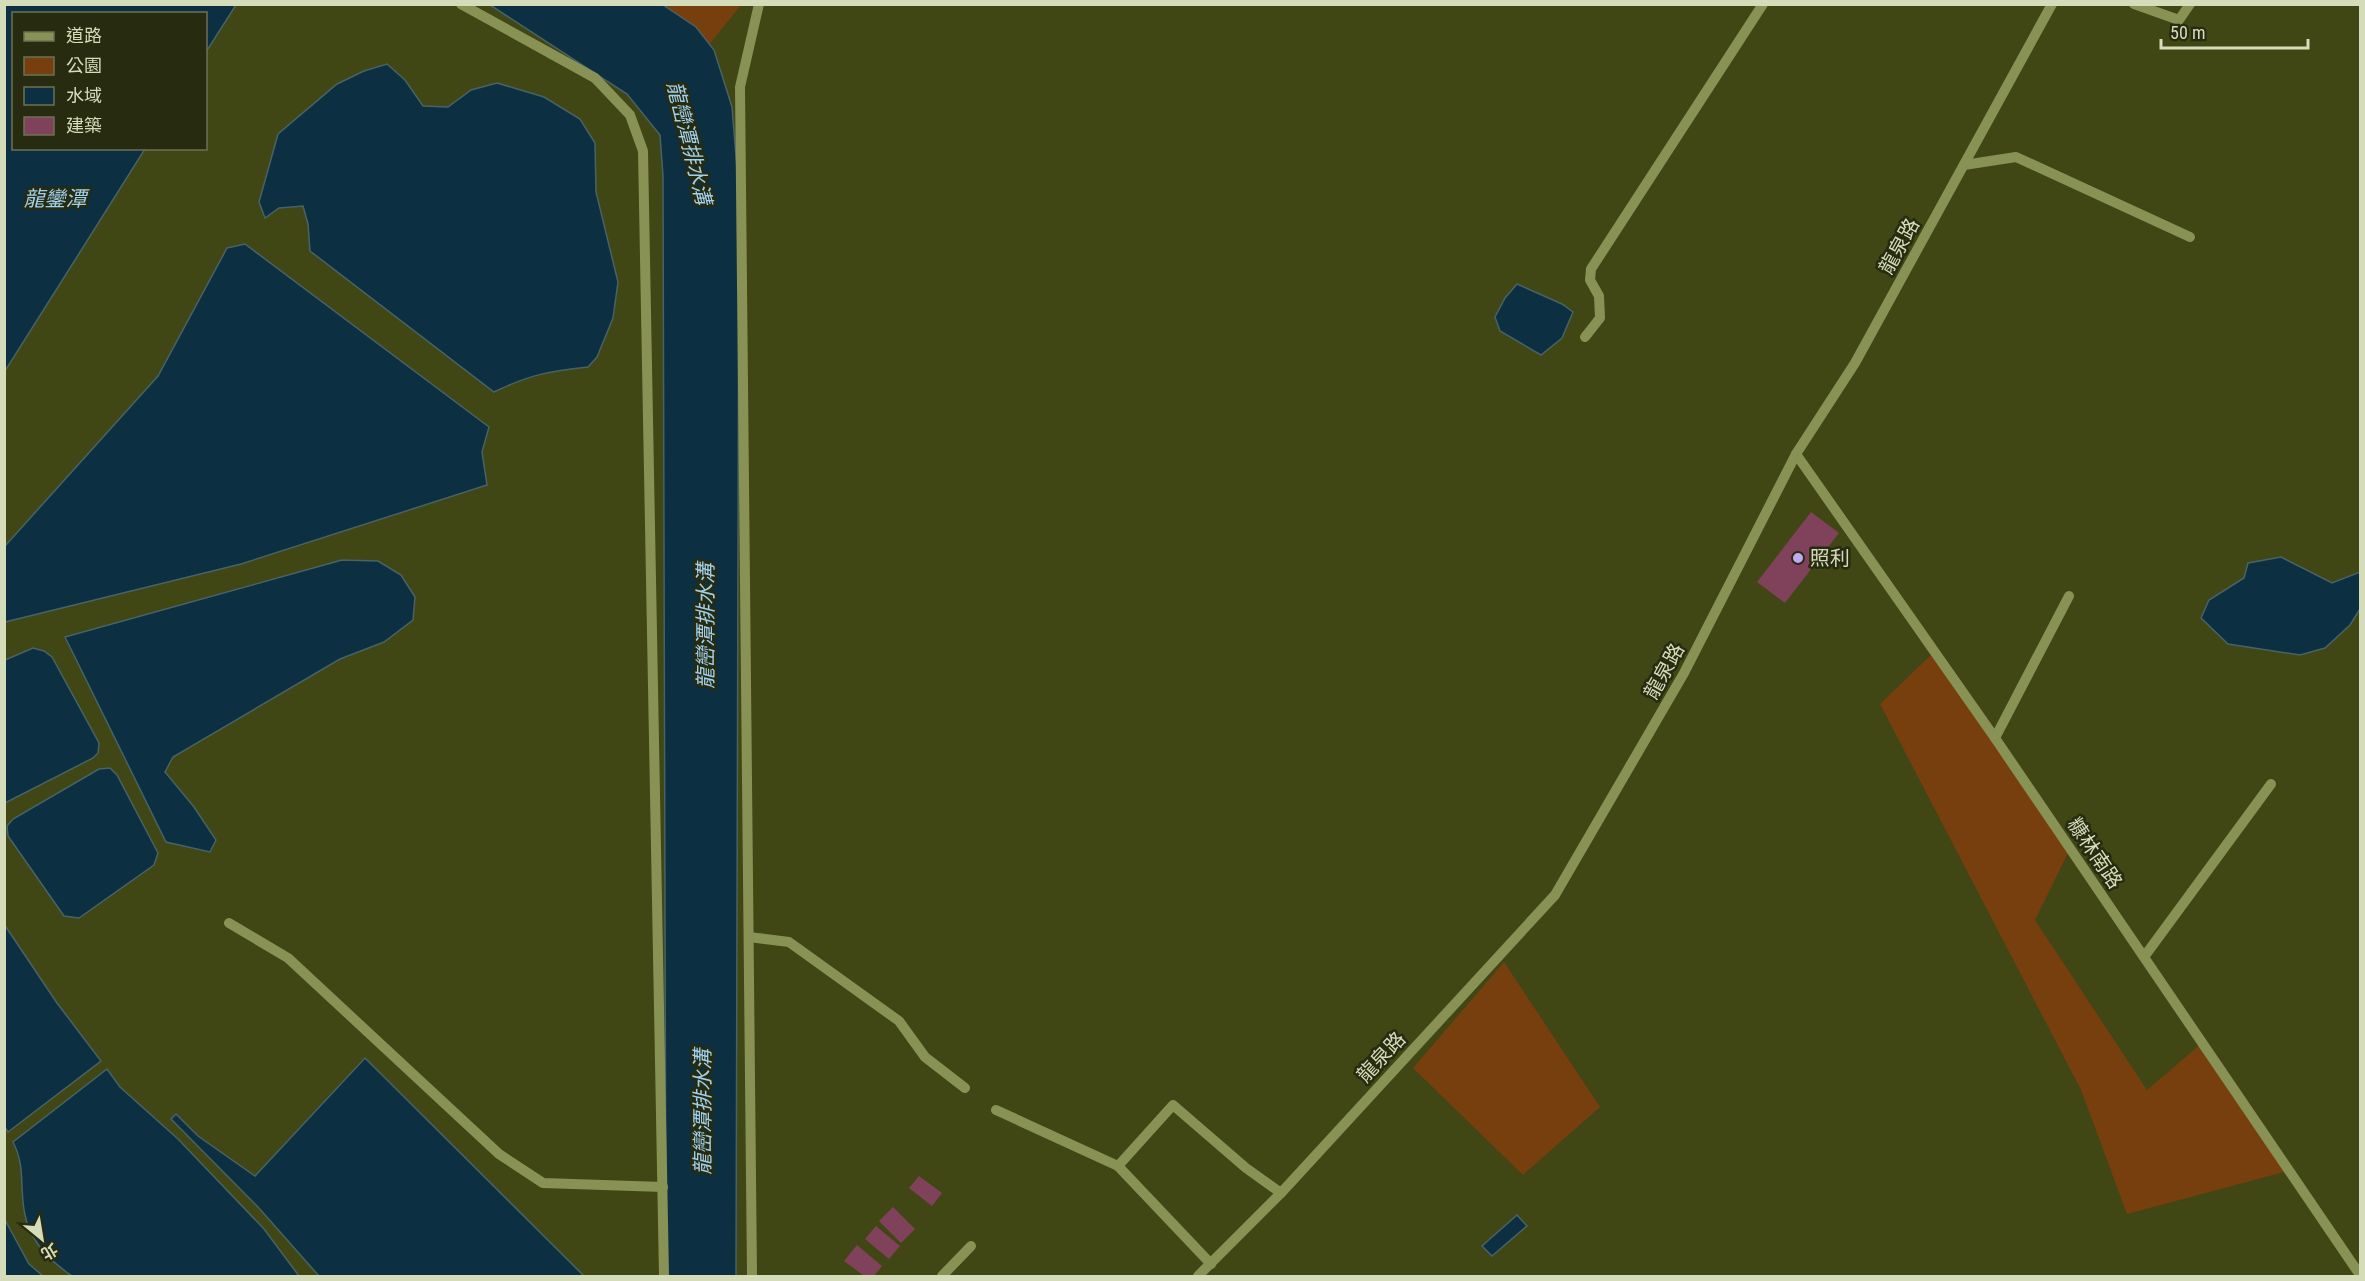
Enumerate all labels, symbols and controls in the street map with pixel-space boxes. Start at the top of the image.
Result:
legend [12,12,207,150]
scale bar [2161,12,2308,50]
text: 50 m [2170,22,2205,43]
text: 道路 [66,25,102,46]
text: 公園 [66,55,102,76]
water label: 龍巒潭排水溝 [662,79,717,210]
text: 水域 [66,85,102,106]
text: 建築 [66,115,102,136]
water label: 龍鑾潭 [24,187,90,211]
street label: 龍泉路 [1874,214,1924,278]
place label: 照利 [1810,546,1850,570]
marker: 照利 [1791,551,1805,565]
water label: 龍巒潭排水溝 [694,560,718,689]
street label: 龍泉路 [1639,639,1689,703]
street label: 糠林南路 [2063,813,2127,893]
street label: 龍泉路 [1352,1027,1410,1087]
water label: 龍巒潭排水溝 [691,1046,715,1175]
north arrow [12,1209,72,1269]
text: 北 [38,1239,61,1264]

